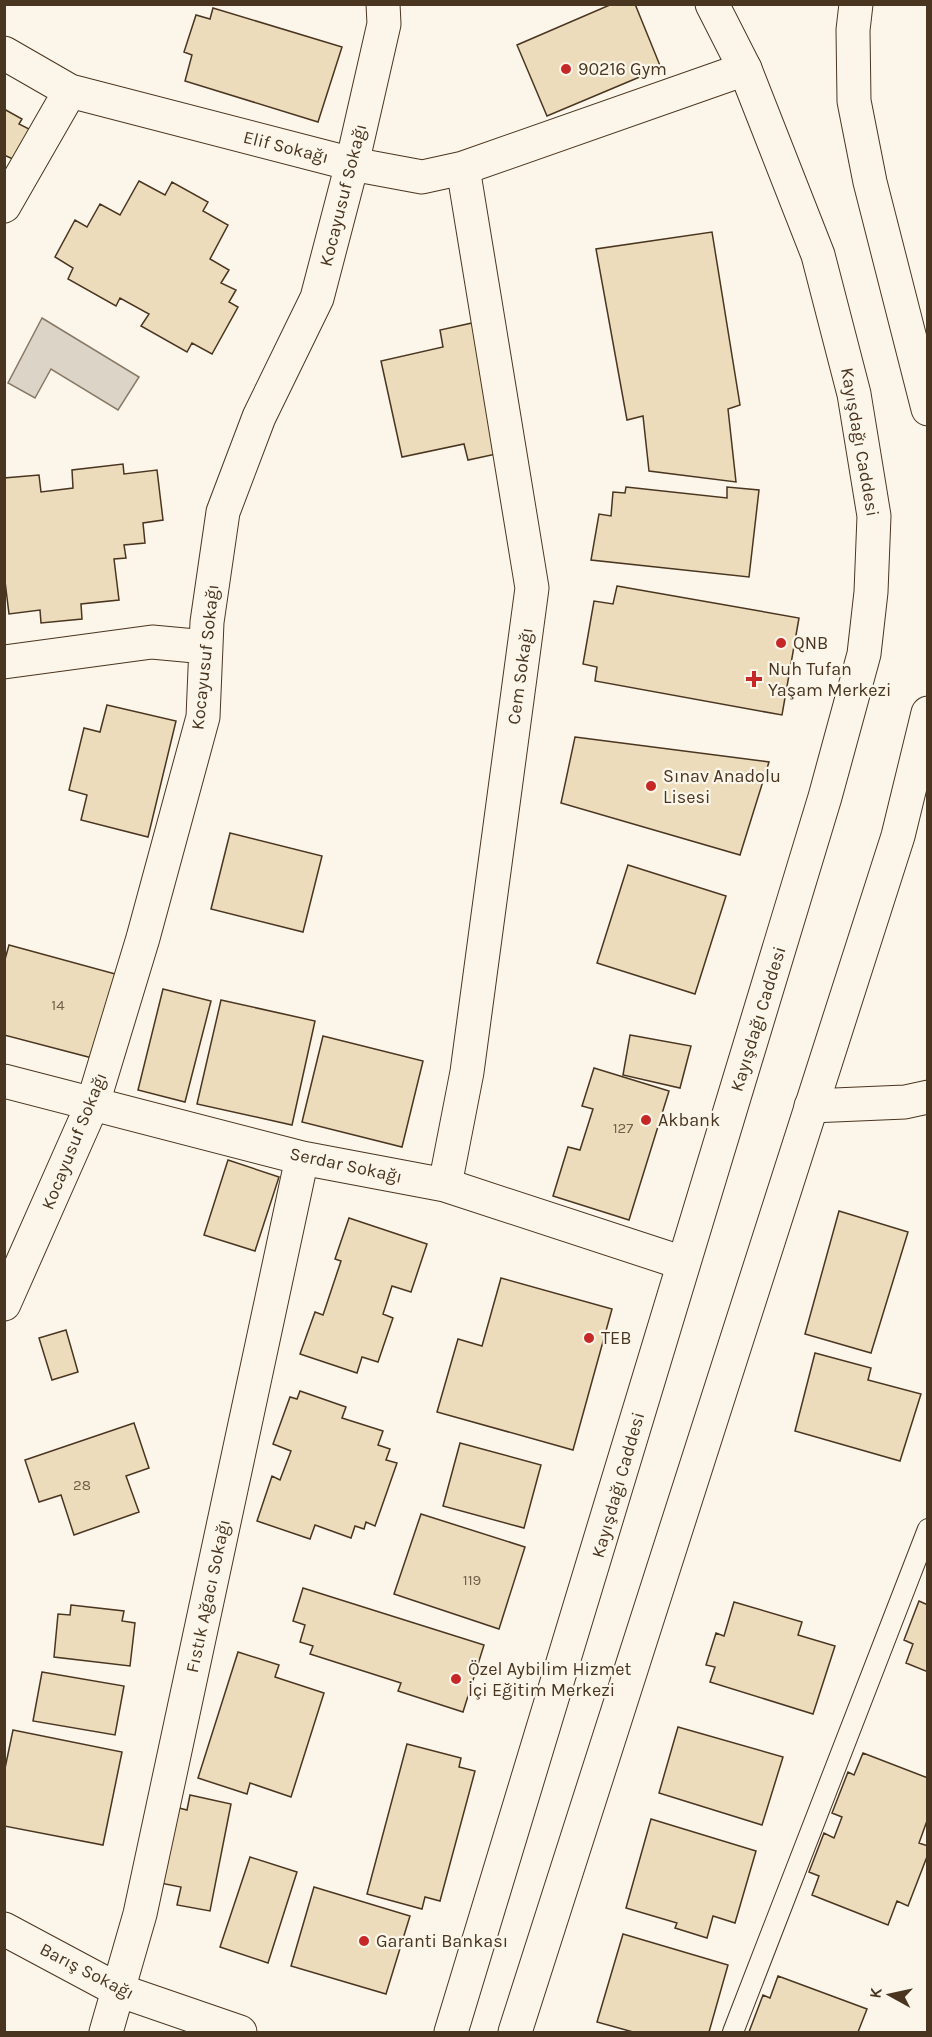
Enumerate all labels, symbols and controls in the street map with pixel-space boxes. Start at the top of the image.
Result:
place label: 90216 Gym [578,58,667,80]
marker: 90216 Gym [559,62,573,76]
street label: Kocayusuf Sokağı [315,121,371,269]
street label: Elif Sokağı [241,126,331,168]
street label: Kayışdağı Caddesi [836,366,884,518]
street label: Kocayusuf Sokağı [186,583,224,731]
street label: Cem Sokağı [502,626,538,726]
place label: QNB [793,632,828,654]
marker: QNB [774,636,788,650]
place label: Nuh Tufan Yaşam Merkezi [768,658,891,701]
marker: Nuh Tufan Yaşam Merkezi [745,670,763,688]
place label: Sınav Anadolu Lisesi [663,765,781,808]
marker: Sınav Anadolu Lisesi [644,779,658,793]
street label: Kayışdağı Caddesi [725,944,791,1094]
house number: 14 [51,996,65,1014]
street label: Kocayusuf Sokağı [36,1069,112,1213]
place label: Akbank [658,1109,720,1131]
marker: Akbank [639,1113,653,1127]
house number: 127 [613,1119,633,1137]
street label: Serdar Sokağı [288,1142,404,1188]
place label: TEB [601,1327,631,1349]
marker: TEB [582,1331,596,1345]
street label: Kayışdağı Caddesi [587,1410,649,1560]
house number: 28 [73,1476,91,1494]
street label: Fıstık Ağacı Sokağı [181,1517,235,1675]
house number: 119 [463,1571,481,1589]
place label: Özel Aybilim Hizmet İçi Eğitim Merkezi [468,1658,632,1701]
marker: Özel Aybilim Hizmet İçi Eğitim Merkezi [449,1672,463,1686]
place label: Garanti Bankası [376,1930,508,1952]
marker: Garanti Bankası [357,1934,371,1948]
street label: Barış Sokağı [36,1938,138,2004]
north arrow [860,1965,920,2025]
text: K [866,1986,886,1999]

